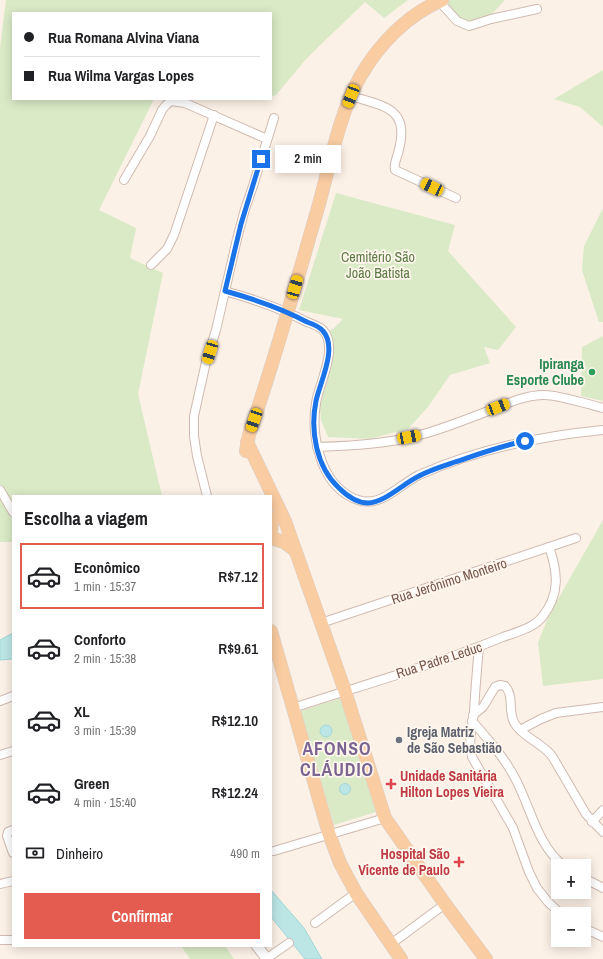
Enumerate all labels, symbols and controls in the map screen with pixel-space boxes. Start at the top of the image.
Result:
text: Rua Romana Alvina Viana [48,27,199,48]
text: Rua Wilma Vargas Lopes [48,65,194,86]
car [341,83,361,109]
callout: 2 min [275,145,341,173]
route end [252,150,270,168]
text: 2 min [294,150,322,167]
car [419,176,445,198]
park label: Cemitério São João Batista [341,248,415,282]
car [286,274,304,300]
car [201,339,219,365]
place label: Ipiranga Esporte Clube [506,355,585,389]
marker: Ipiranga Esporte Clube [587,367,597,377]
car [485,397,511,417]
car [244,407,264,433]
car [396,429,422,445]
route start [516,432,534,450]
text: Escolha a viagem [24,506,148,531]
street label: Rua Jerônimo Monteiro [389,554,509,608]
text: Econômico [74,557,140,578]
icon: car [26,558,62,594]
text: R$7.12 [218,566,258,587]
text: 1 min · 15:37 [74,578,136,595]
text: Conforto [74,629,126,650]
icon: car [26,630,62,666]
text: R$9.61 [218,638,258,659]
street label: Rua Padre Leduc [394,638,485,682]
text: 2 min · 15:38 [74,650,136,667]
text: XL [74,701,90,722]
icon: car [26,702,62,738]
text: R$12.10 [211,710,258,731]
text: 3 min · 15:39 [74,722,136,739]
place label: Igreja Matriz de São Sebastião [407,723,502,757]
marker: Igreja Matriz de São Sebastião [394,735,404,745]
district label: AFONSO CLÁUDIO [300,736,374,782]
place label: Unidade Sanitária Hilton Lopes Vieira [400,767,504,801]
text: Green [74,773,110,794]
icon: car [26,774,62,810]
marker: Unidade Sanitária Hilton Lopes Vieira [385,778,397,790]
text: R$12.24 [211,782,258,803]
text: 4 min · 15:40 [74,794,136,811]
icon: cash [24,842,46,864]
text: Dinheiro [56,843,103,864]
text: 490 m [230,845,260,862]
place label: Hospital São Vicente de Paulo [358,845,450,879]
marker: Hospital São Vicente de Paulo [453,856,465,868]
map controls [551,859,591,947]
button: + [551,859,591,899]
button: Confirmar [24,893,260,939]
button: − [551,907,591,947]

